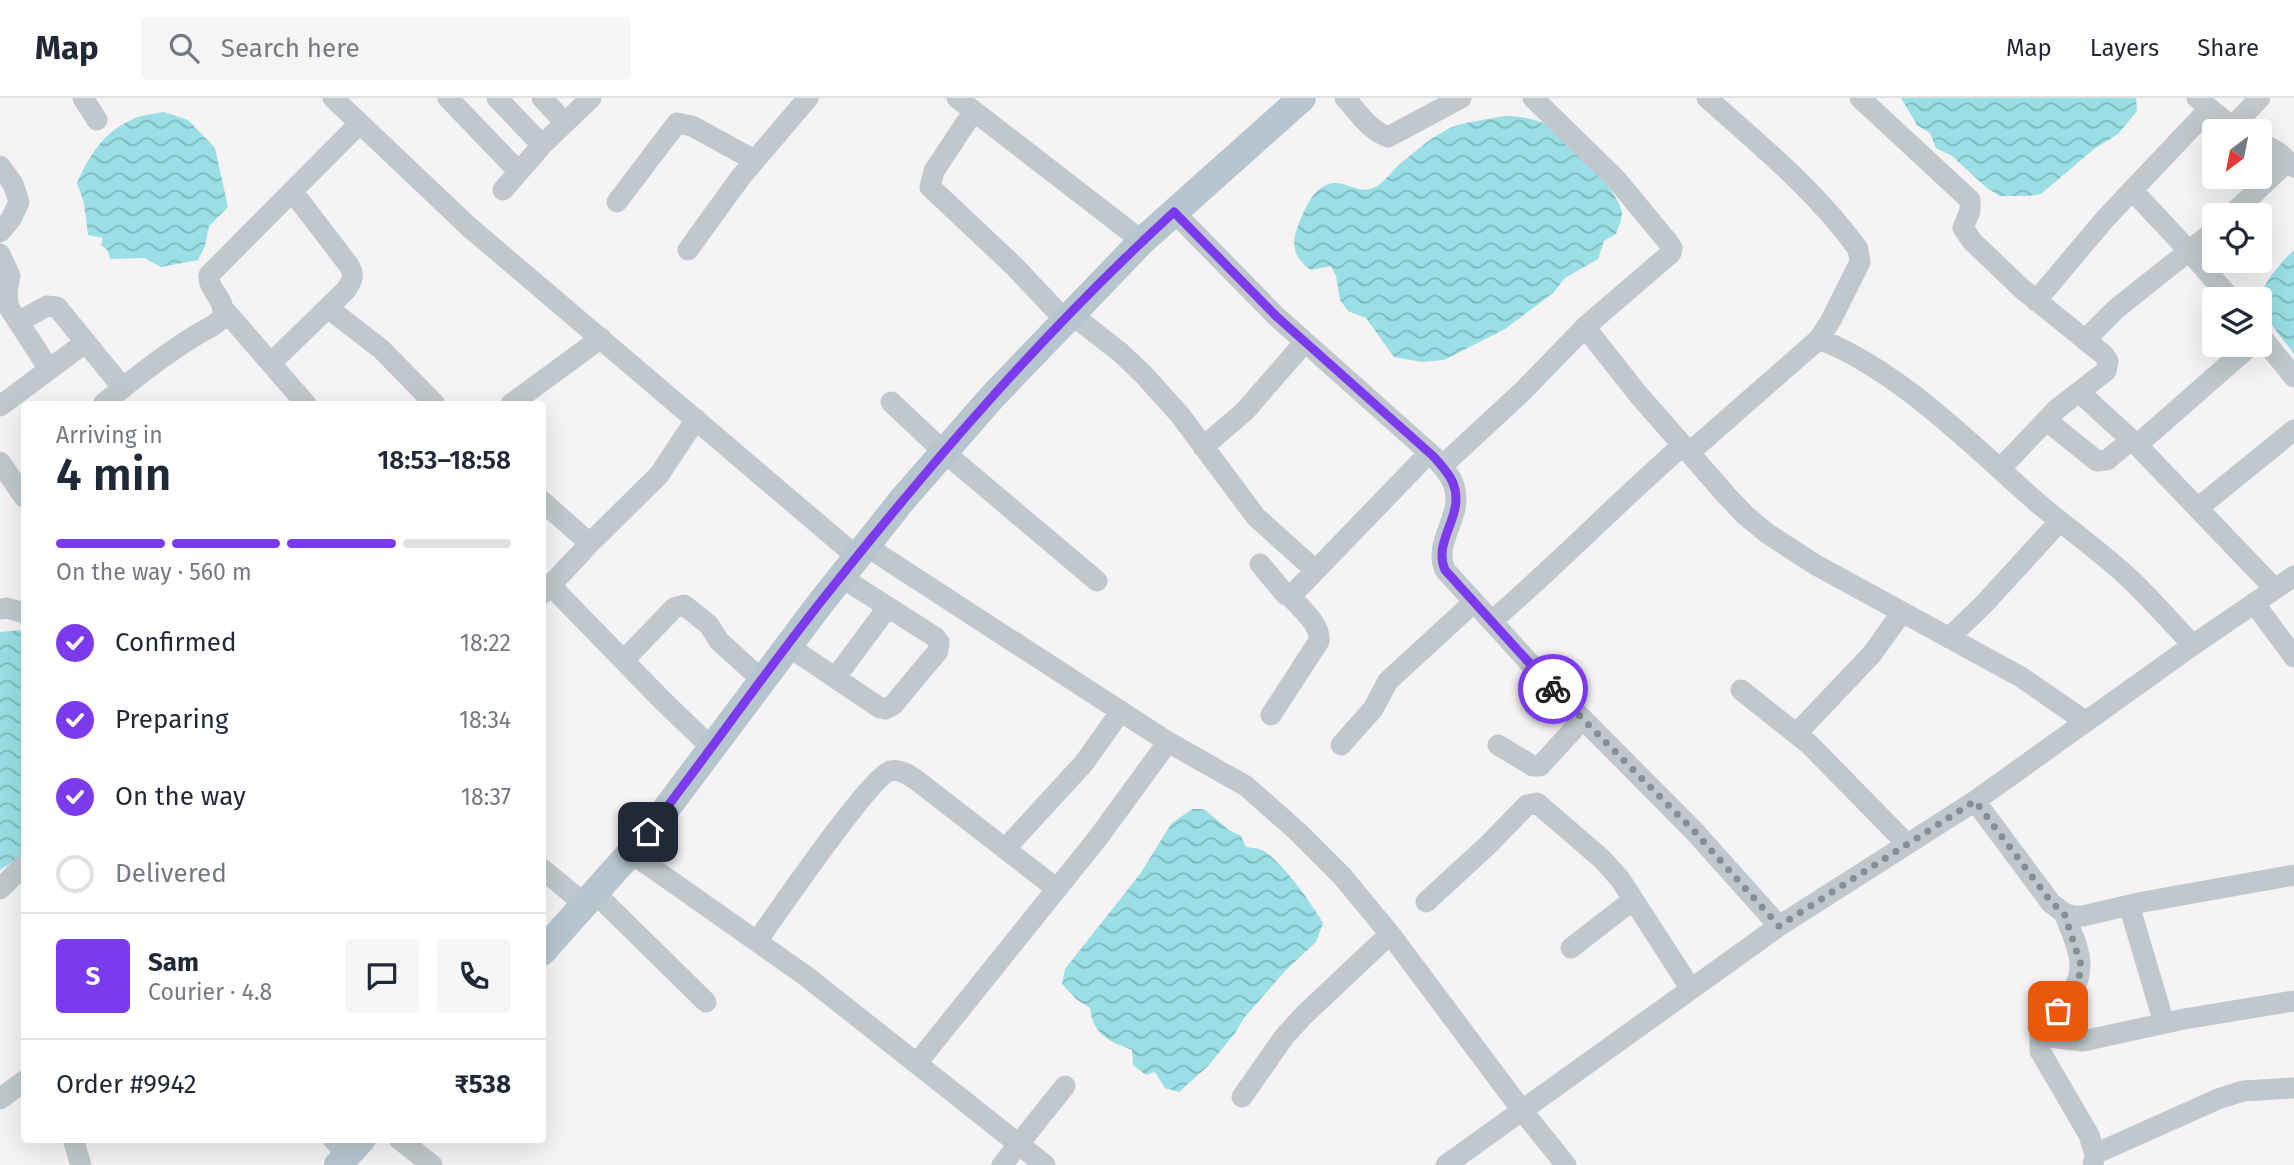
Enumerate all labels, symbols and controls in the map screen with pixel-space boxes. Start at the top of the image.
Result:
search box [141,17,631,80]
text: Map [35,28,99,68]
icon: search [165,29,203,67]
text: Search here [221,33,360,64]
text: Map [2006,34,2052,62]
text: Layers [2090,34,2159,62]
text: Share [2197,34,2259,62]
north arrow [2202,119,2272,189]
map controls [2202,119,2272,357]
button: locate [2202,203,2272,273]
button: layers [2202,287,2272,357]
text: Arriving in [56,421,163,449]
text: 18:53–18:58 [377,445,511,476]
text: 4 min [56,447,171,502]
text: On the way · 560 m [56,558,252,586]
icon: check [56,624,94,662]
text: Confirmed [115,627,236,658]
text: 18:22 [460,629,511,657]
courier [1518,654,1588,724]
icon: bike [1534,670,1572,708]
icon: check [56,701,94,739]
text: Preparing [115,704,228,735]
text: 18:34 [459,706,511,734]
icon: check [56,778,94,816]
text: On the way [115,781,246,812]
text: 18:37 [461,783,511,811]
pin [618,802,678,862]
icon: home [629,813,667,851]
text: Delivered [115,858,227,889]
button: chat [345,939,419,1013]
button: phone [437,939,511,1013]
text: Sam [148,947,199,978]
text: S [86,961,100,992]
text: Courier · 4.8 [148,978,272,1006]
pin [2028,981,2088,1041]
icon: bag [2039,992,2077,1030]
text: Order #9942 [56,1069,197,1100]
text: ₹538 [455,1069,511,1100]

